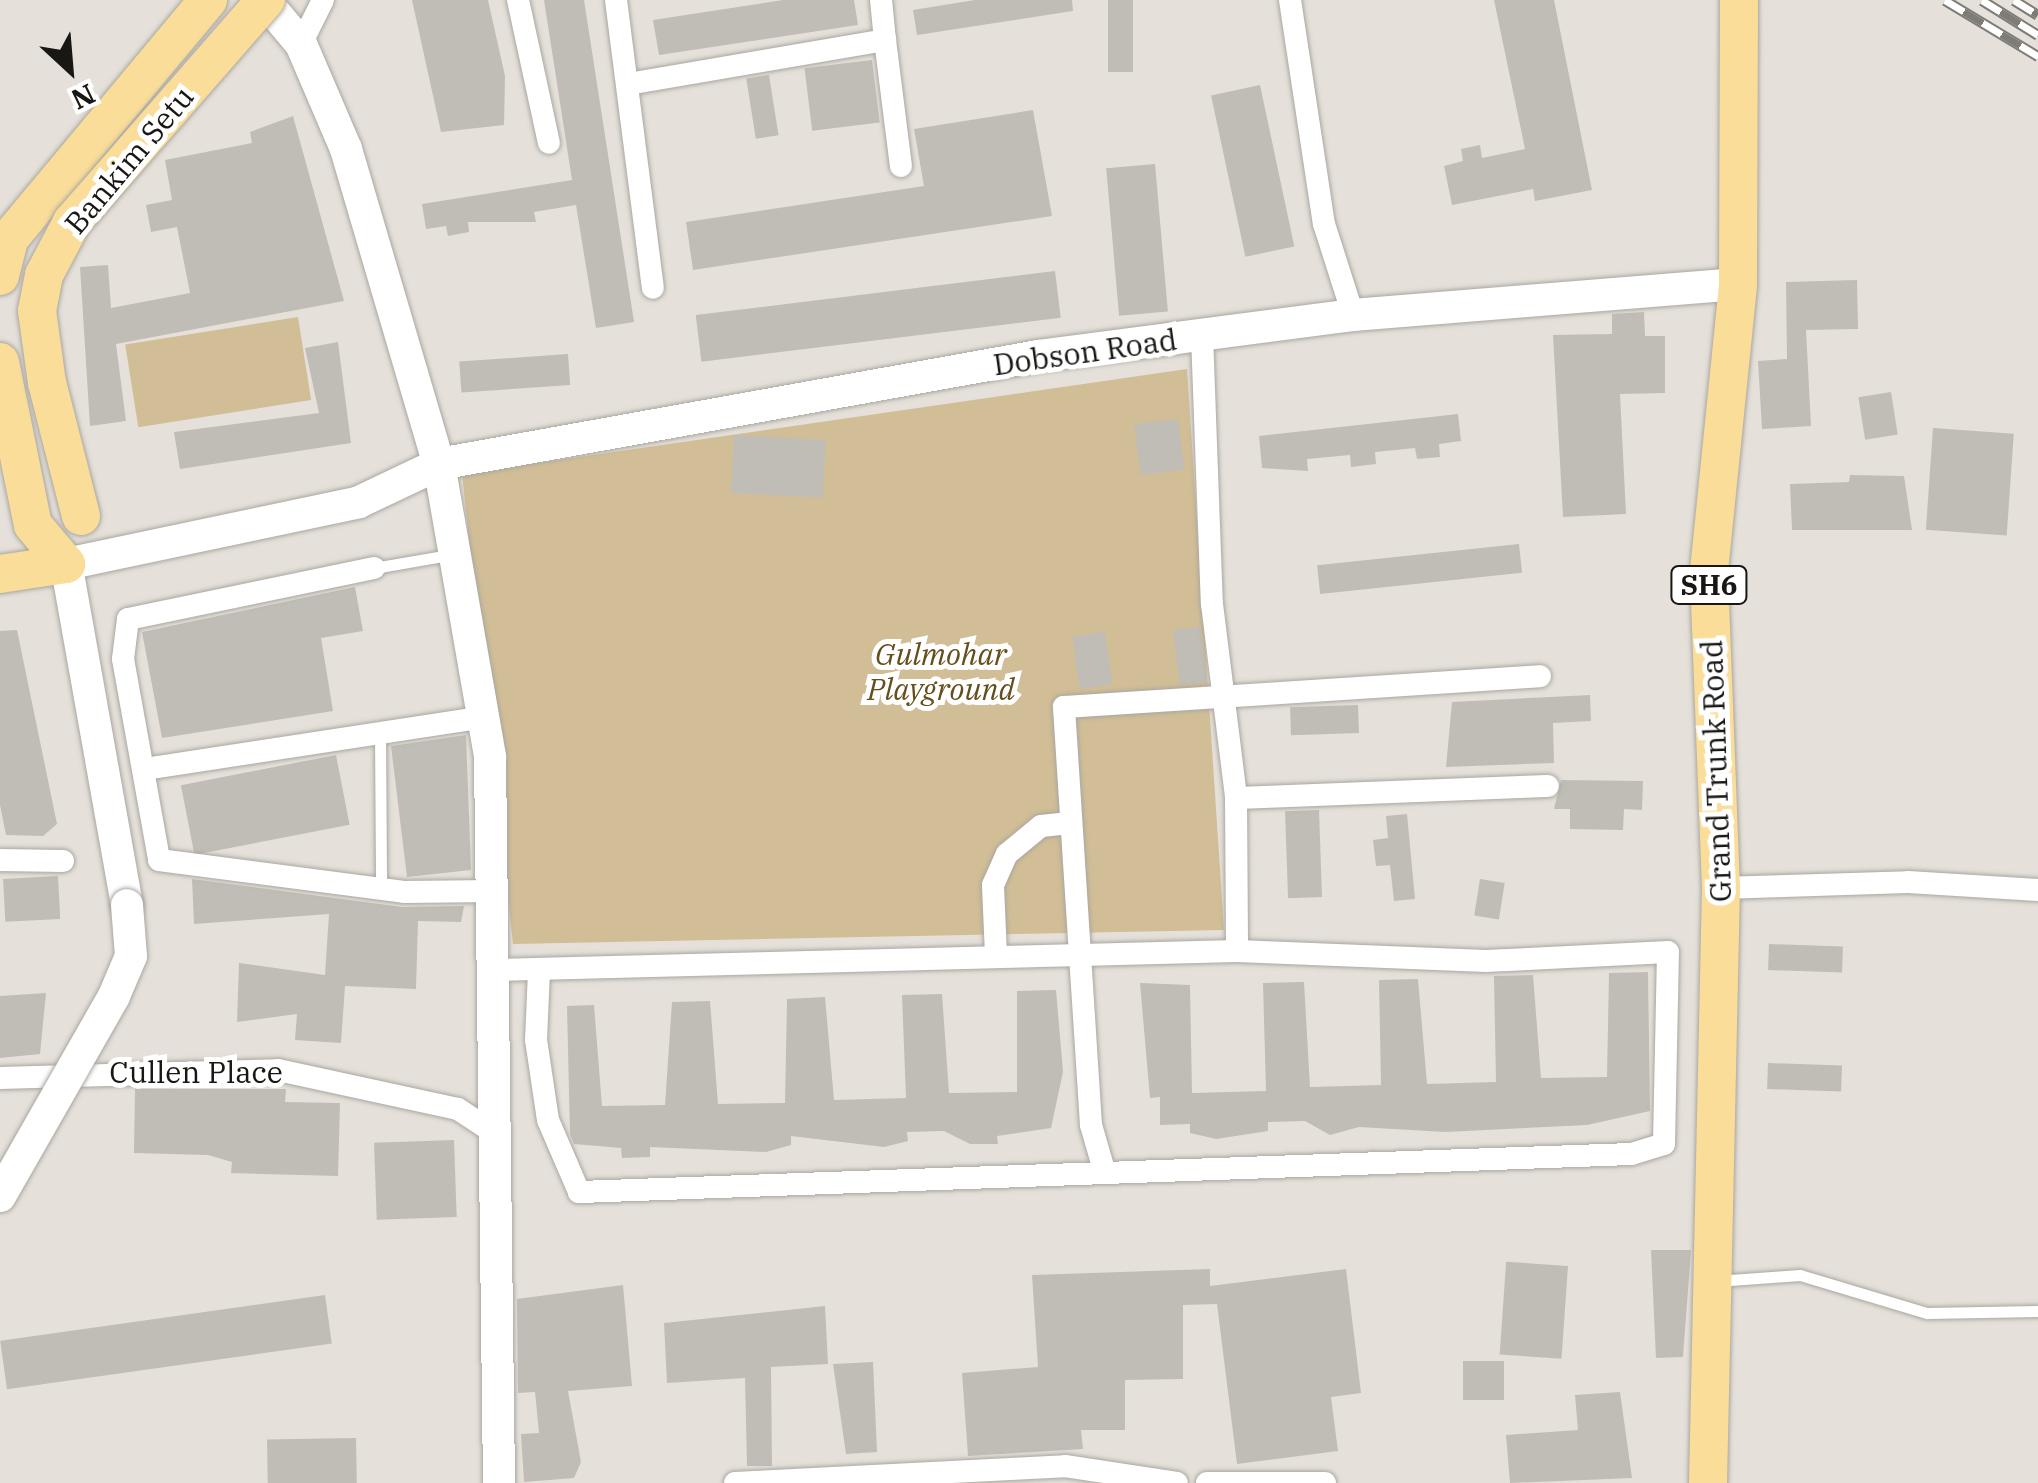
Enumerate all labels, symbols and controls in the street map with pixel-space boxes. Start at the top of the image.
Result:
north arrow [20,20,120,120]
text: N [65,76,101,119]
street label: Bankim Setu [57,79,201,241]
street label: Dobson Road [991,321,1179,383]
road number: SH6 [1669,562,1749,608]
park label: Gulmohar Playground [867,636,1015,706]
street label: Grand Trunk Road [1693,639,1739,903]
street label: Cullen Place [109,1054,283,1090]

